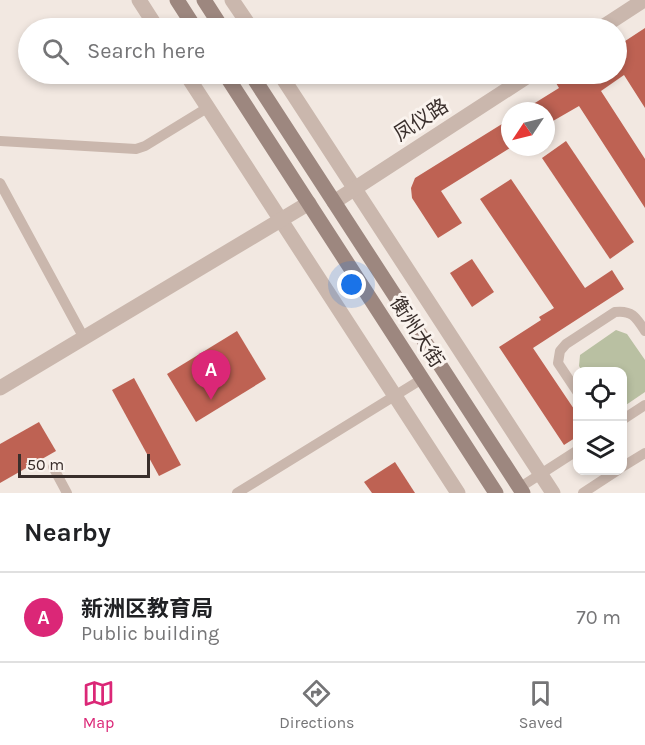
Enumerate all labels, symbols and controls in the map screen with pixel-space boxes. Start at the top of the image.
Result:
search box [18,18,627,84]
icon: search [39,35,72,68]
text: Search here [87,38,205,64]
street label: 凤仪路 [390,94,452,146]
north arrow [501,102,555,156]
your location [337,270,366,299]
street label: 衡州大街 [386,292,448,372]
pin: A [192,350,230,400]
map controls [573,367,627,475]
button: locate [573,367,627,421]
button: layers [573,421,627,475]
scale bar [18,451,150,478]
text: 50 m [27,455,64,474]
text: Nearby [24,517,111,548]
text: 新洲区教育局 [81,596,213,622]
text: A [37,606,50,629]
text: 70 m [576,606,621,629]
text: Public building [81,622,219,645]
tab: Map [82,677,115,732]
tab: Directions [279,677,354,732]
tab: Saved [519,677,563,732]

